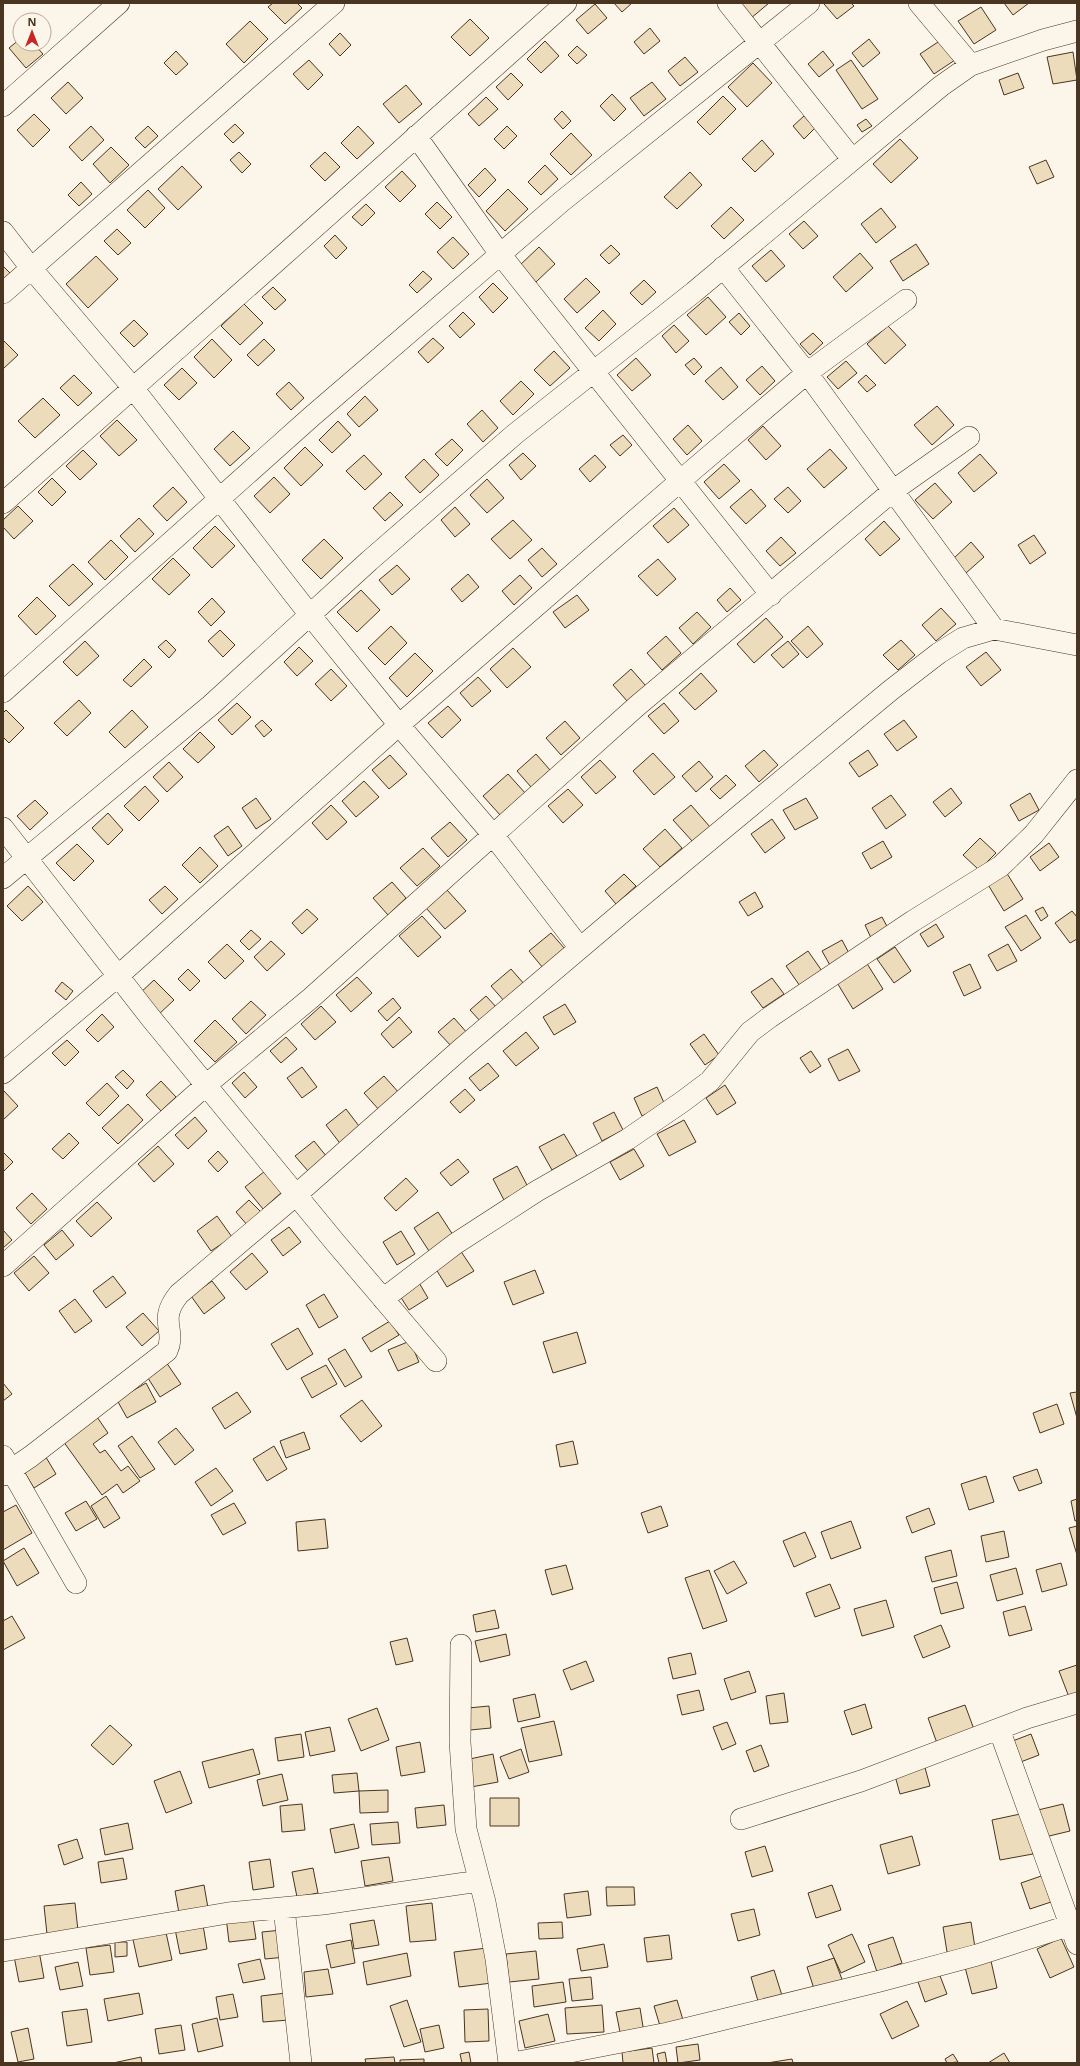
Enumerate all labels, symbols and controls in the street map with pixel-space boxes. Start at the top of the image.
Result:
north arrow [12,12,52,52]
text: N [28,14,36,29]

